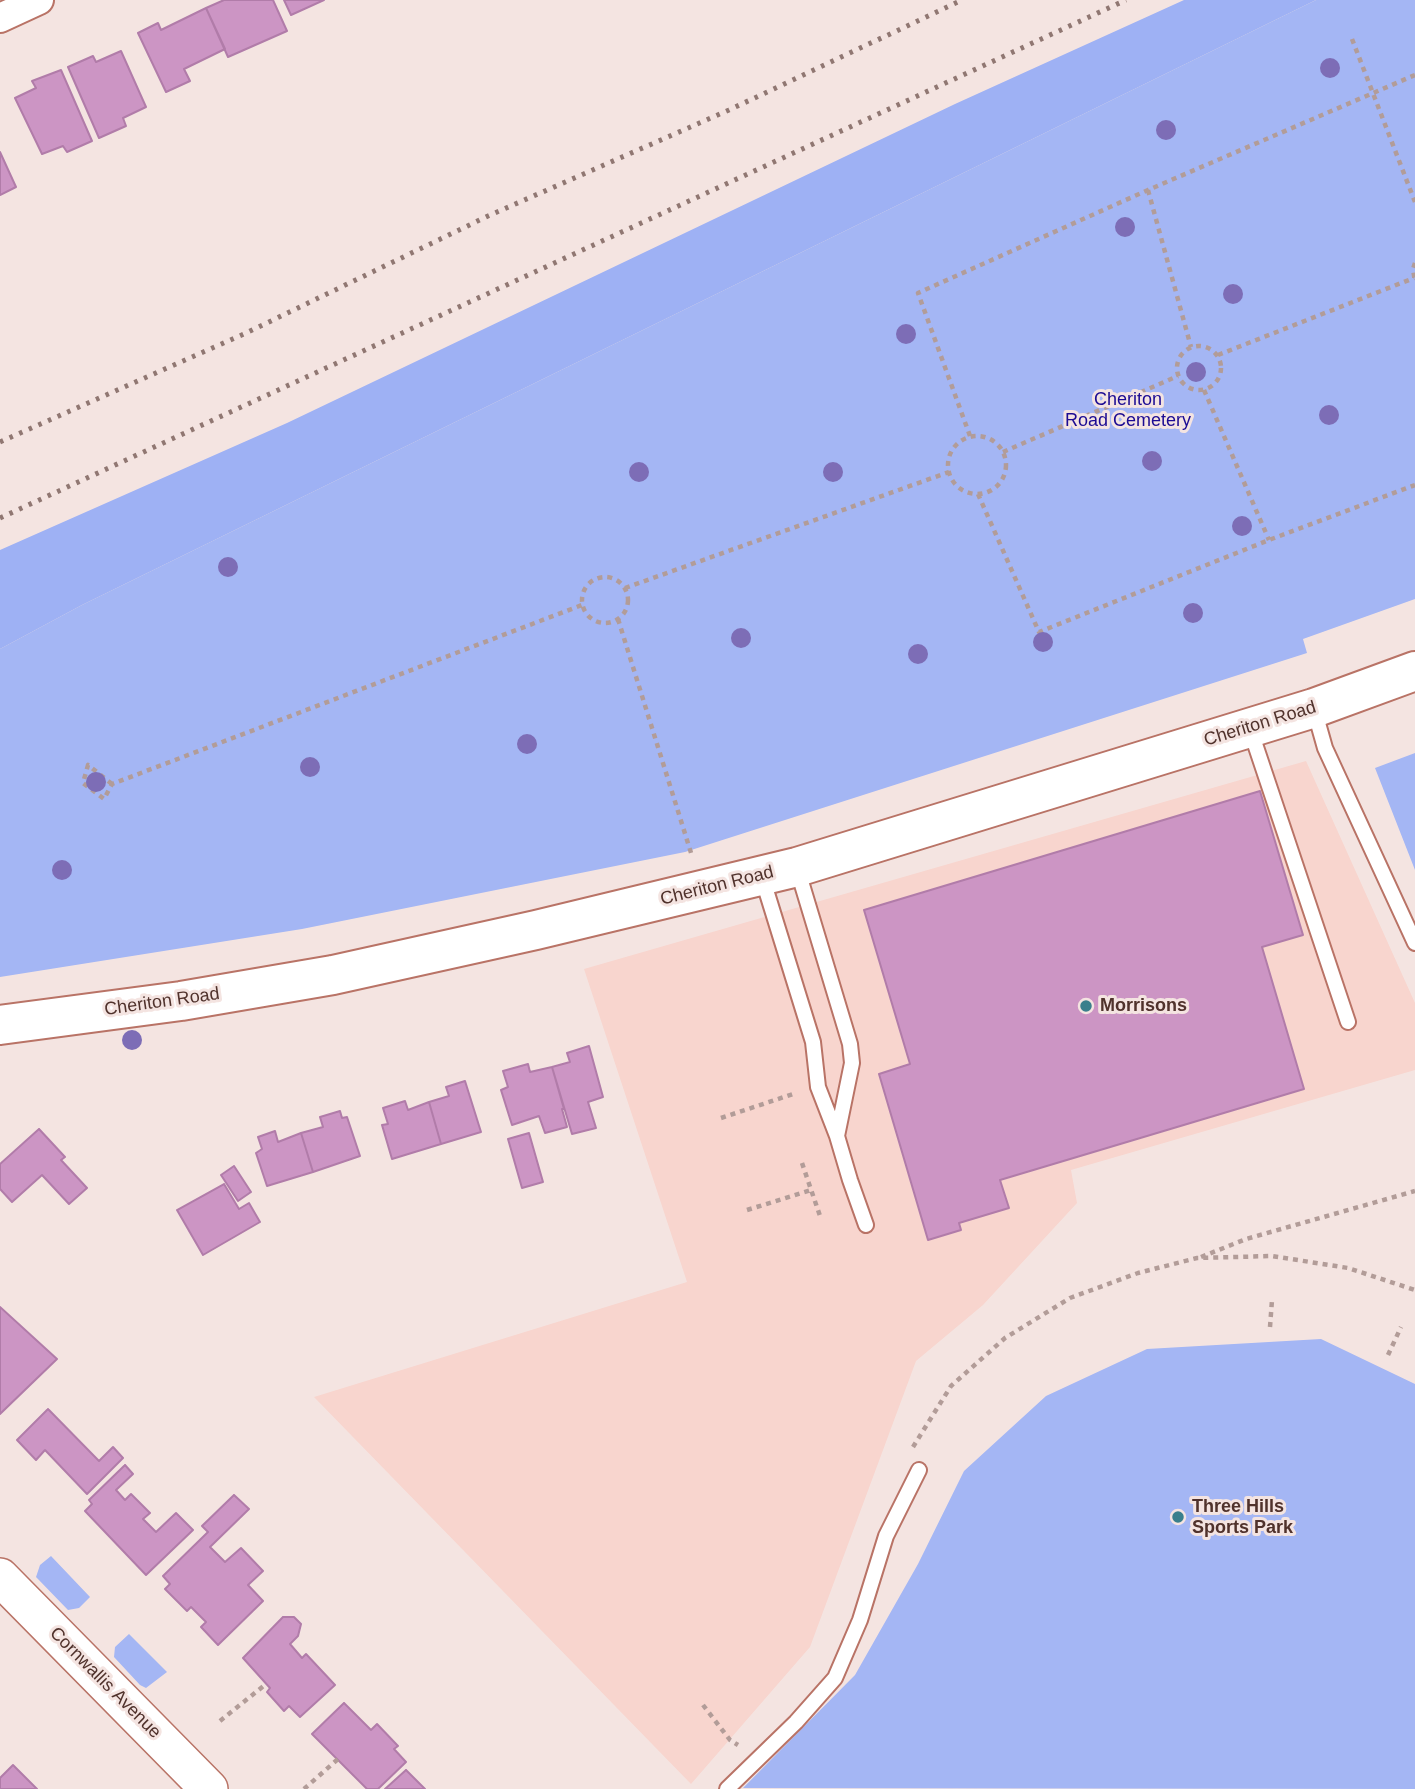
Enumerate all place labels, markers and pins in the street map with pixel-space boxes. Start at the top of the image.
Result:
place label: Morrisons [1100,995,1187,1017]
marker: Morrisons [1078,998,1094,1014]
place label: Three Hills Sports Park [1192,1496,1293,1538]
marker: Three Hills Sports Park [1170,1509,1186,1525]

